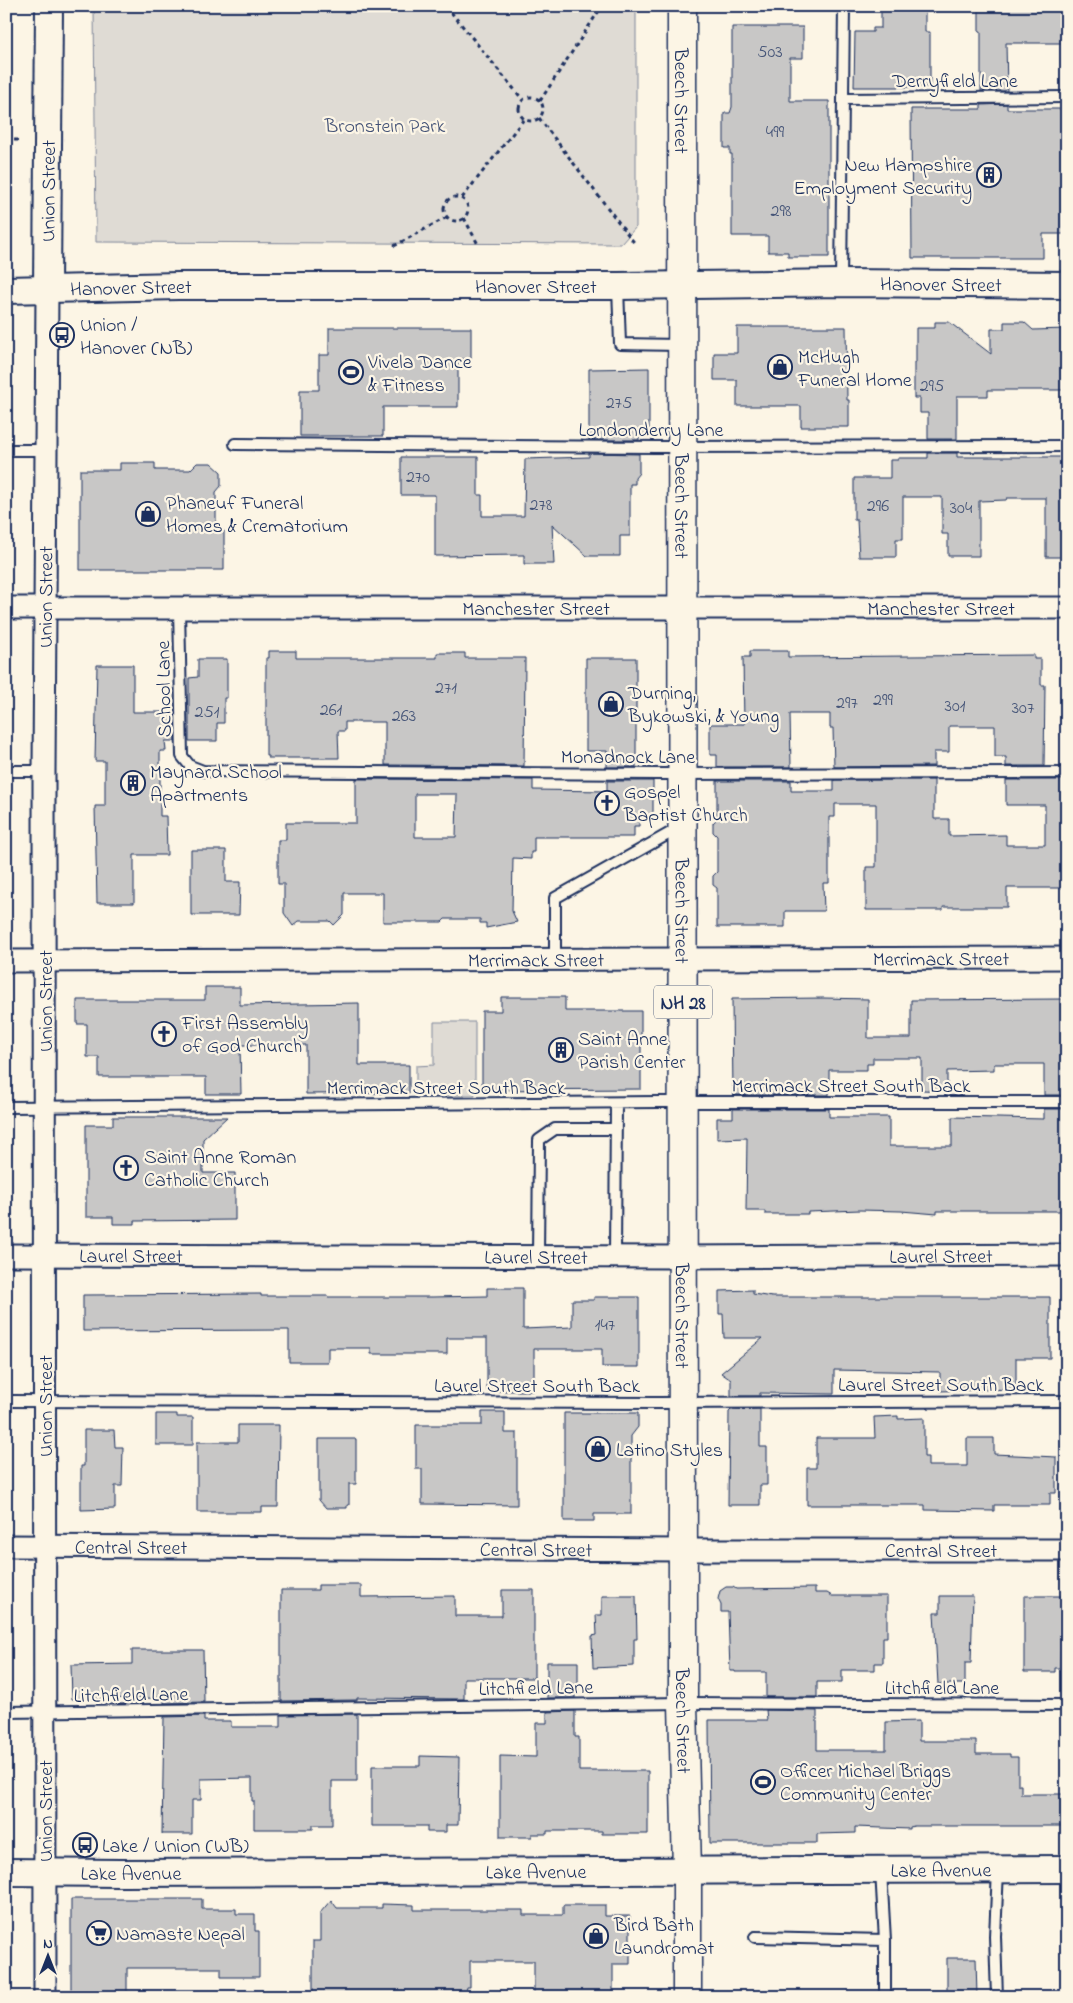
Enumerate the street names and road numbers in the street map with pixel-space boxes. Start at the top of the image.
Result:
street label: Beech Street [665,47,694,154]
street label: Derryfield Lane [891,68,1018,97]
street label: Union Street [35,140,65,242]
street label: Hanover Street [880,271,1002,301]
street label: Hanover Street [70,274,192,306]
street label: Hanover Street [475,274,597,303]
street label: Londonderry Lane [579,417,723,446]
street label: Beech Street [665,452,694,559]
street label: Union Street [33,546,62,648]
street label: Manchester Street [462,596,610,625]
street label: Manchester Street [867,596,1015,625]
street label: School Lane [150,640,181,738]
street label: Monadnock Lane [561,744,695,773]
street label: Beech Street [666,857,695,964]
street label: Merrimack Street [873,946,1010,976]
street label: Merrimack Street [468,947,605,977]
street label: Union Street [33,950,62,1052]
road number: NH 28 [654,986,712,1019]
street label: Merrimack Street South Back [731,1073,971,1102]
street label: Merrimack Street South Back [326,1075,566,1104]
street label: Laurel Street [79,1243,183,1273]
street label: Laurel Street [889,1243,993,1273]
street label: Laurel Street [484,1244,588,1274]
street label: Beech Street [666,1262,695,1369]
street label: Union Street [33,1355,62,1457]
street label: Laurel Street South Back [838,1372,1044,1401]
street label: Laurel Street South Back [434,1373,640,1402]
street label: Central Street [75,1534,188,1564]
street label: Central Street [480,1537,593,1566]
street label: Central Street [885,1538,997,1567]
street label: Beech Street [666,1667,697,1774]
street label: Litchfield Lane [479,1674,594,1705]
street label: Litchfield Lane [885,1675,999,1704]
street label: Litchfield Lane [74,1681,189,1712]
street label: Union Street [33,1760,62,1862]
street label: Lake Avenue [891,1857,991,1887]
street label: Lake Avenue [486,1859,587,1888]
street label: Lake Avenue [80,1861,182,1890]

